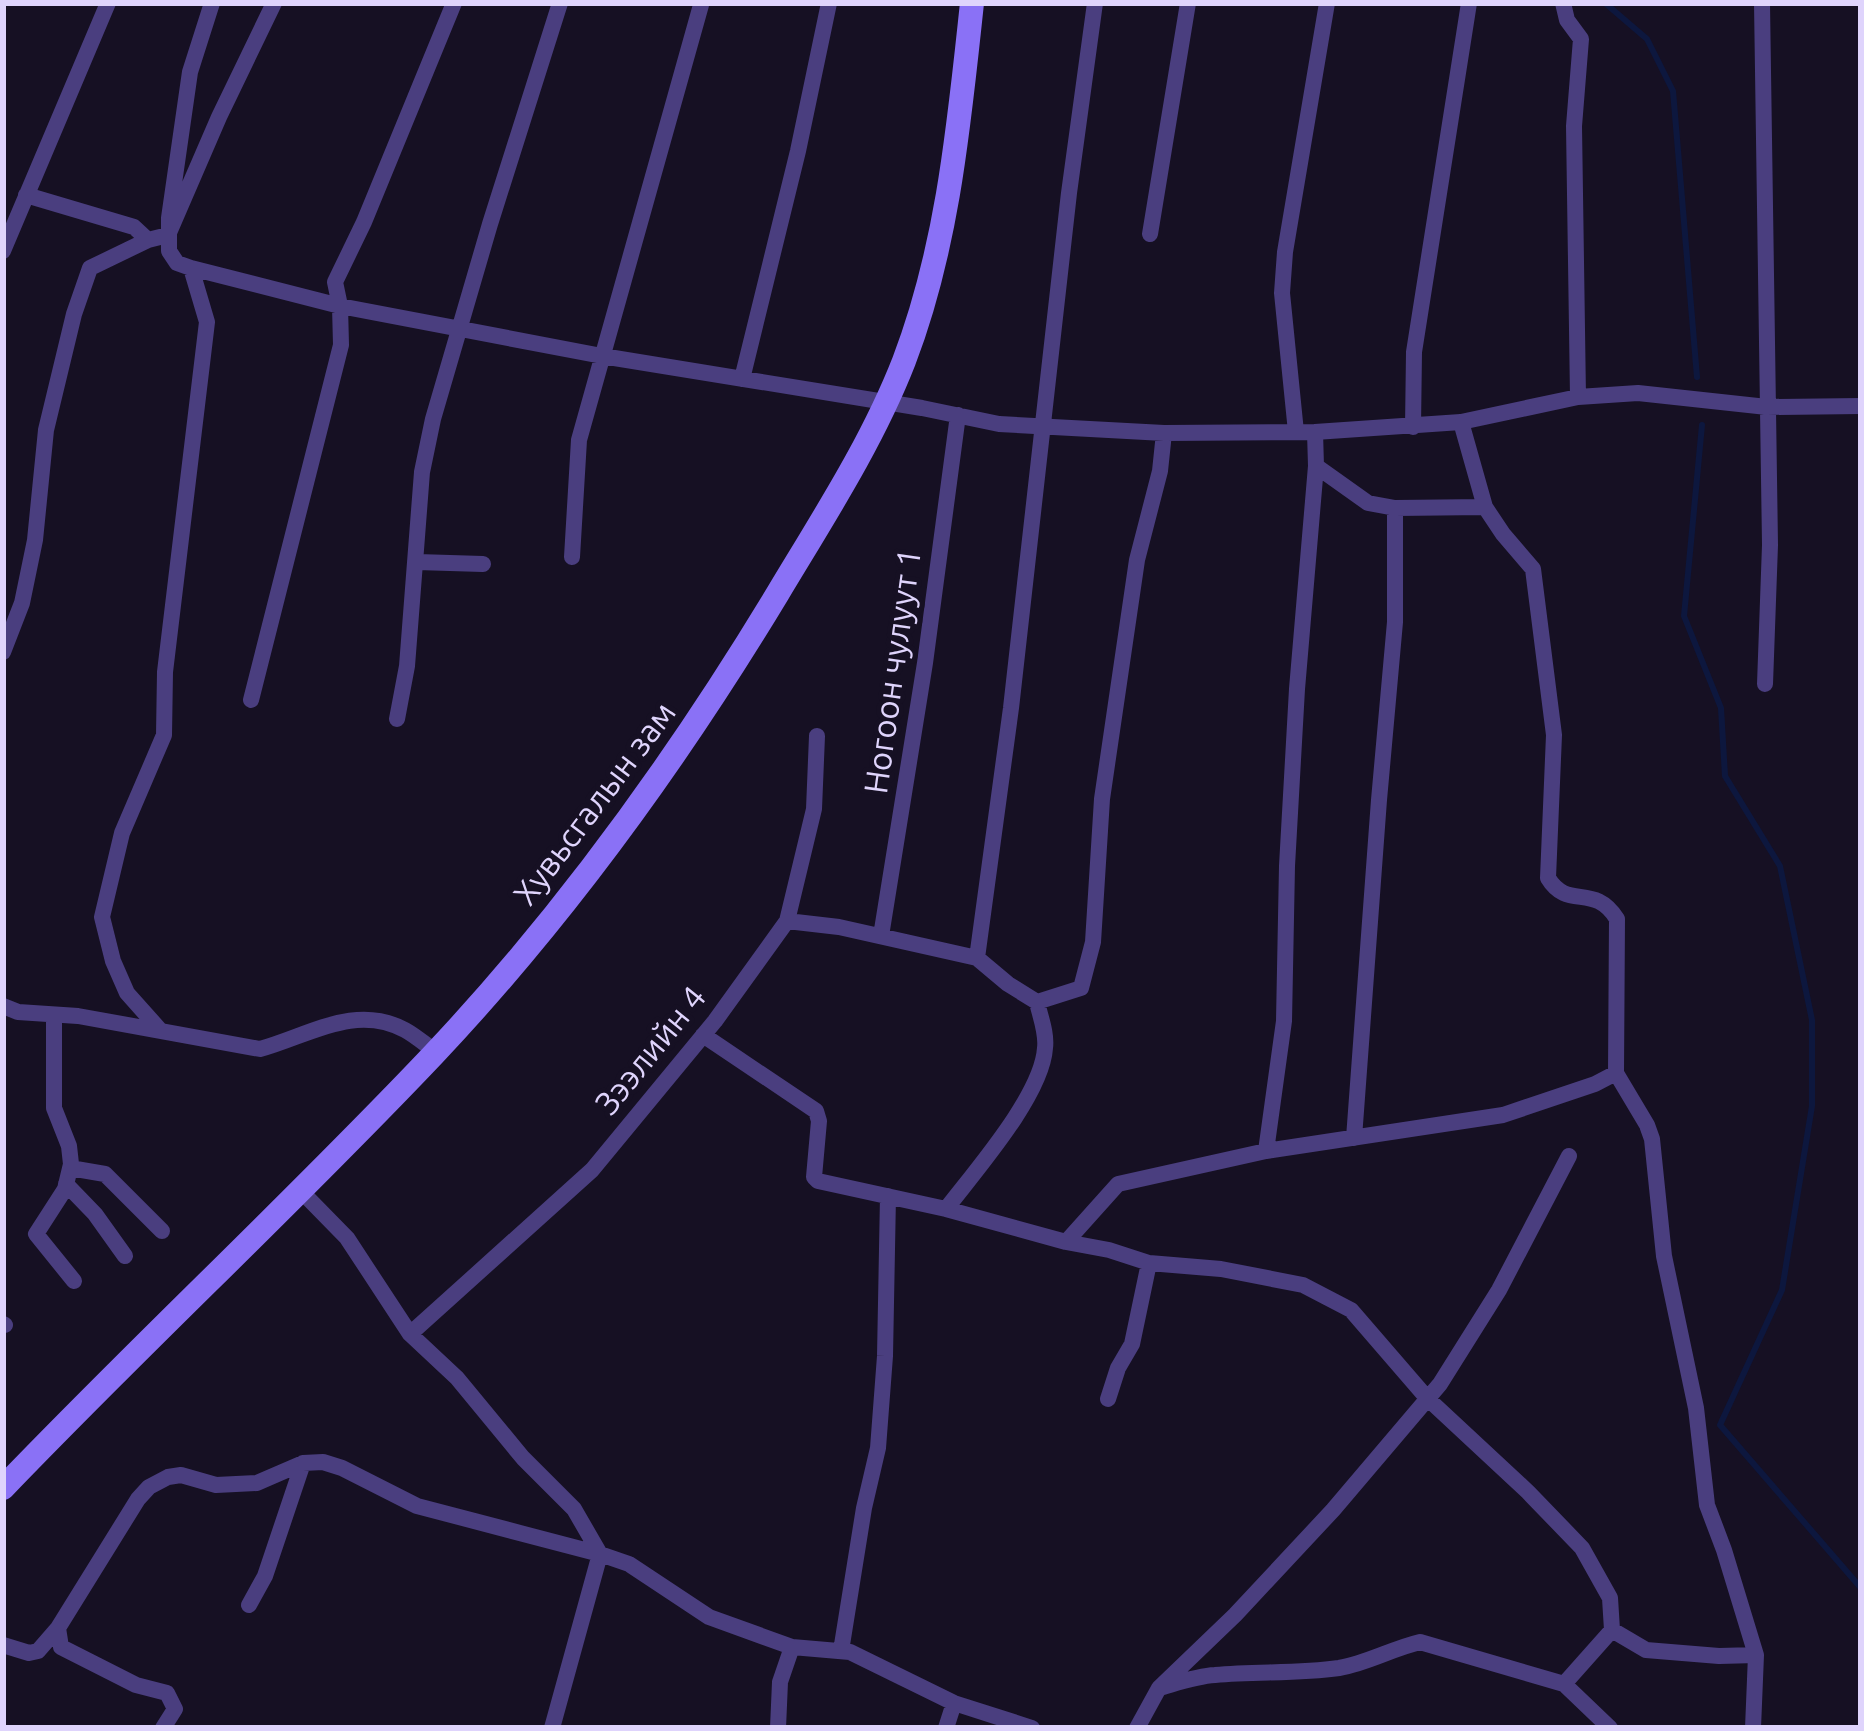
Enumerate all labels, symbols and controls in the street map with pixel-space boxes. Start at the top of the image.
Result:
street label: Ногоон чулуут 1 [856,546,927,796]
street label: Хувьсгалын зам [505,694,682,911]
street label: Зээлийн 4 [587,978,712,1121]

